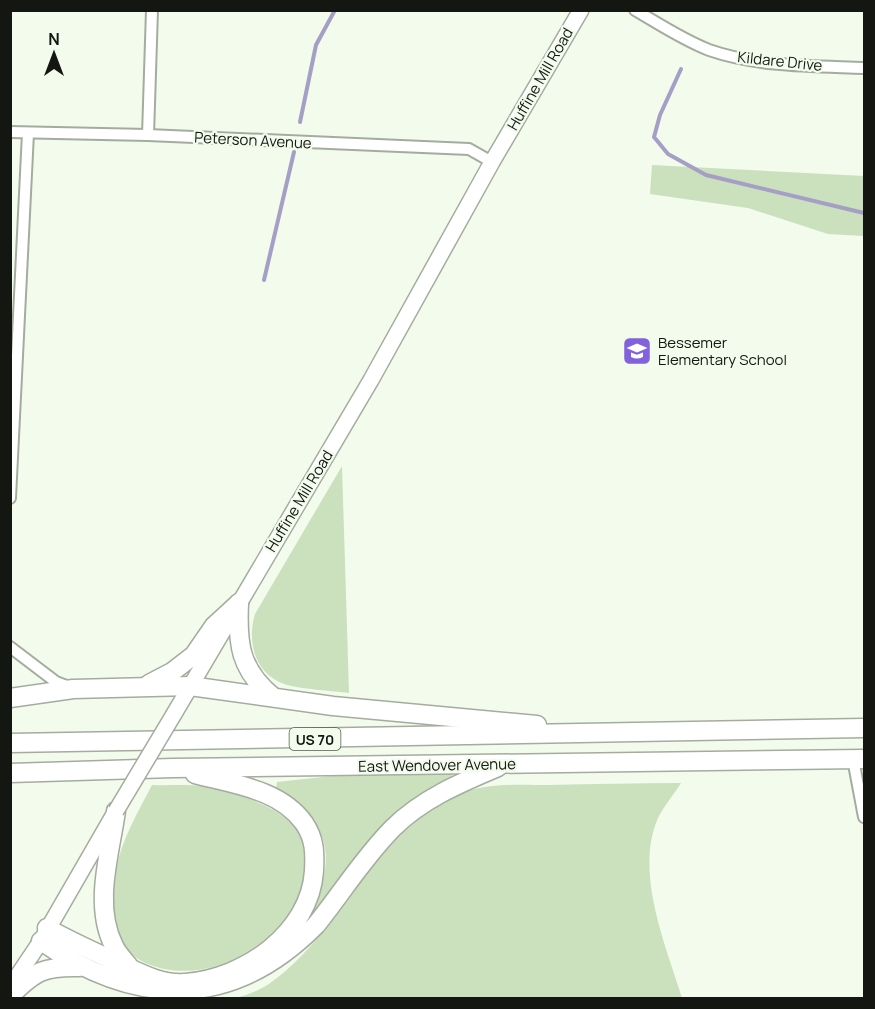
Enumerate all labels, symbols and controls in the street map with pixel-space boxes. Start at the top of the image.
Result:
north arrow [24,24,84,84]
street label: Huffine Mill Road [502,24,578,134]
text: N [48,28,60,50]
street label: Kildare Drive [737,46,824,76]
street label: Peterson Avenue [194,126,312,154]
place label: Bessemer Elementary School [658,332,787,370]
school or university icon: Bessemer Elementary School [621,335,653,367]
street label: Huffine Mill Road [260,446,338,556]
road number: US 70 [290,728,340,750]
street label: East Wendover Avenue [358,753,516,777]

